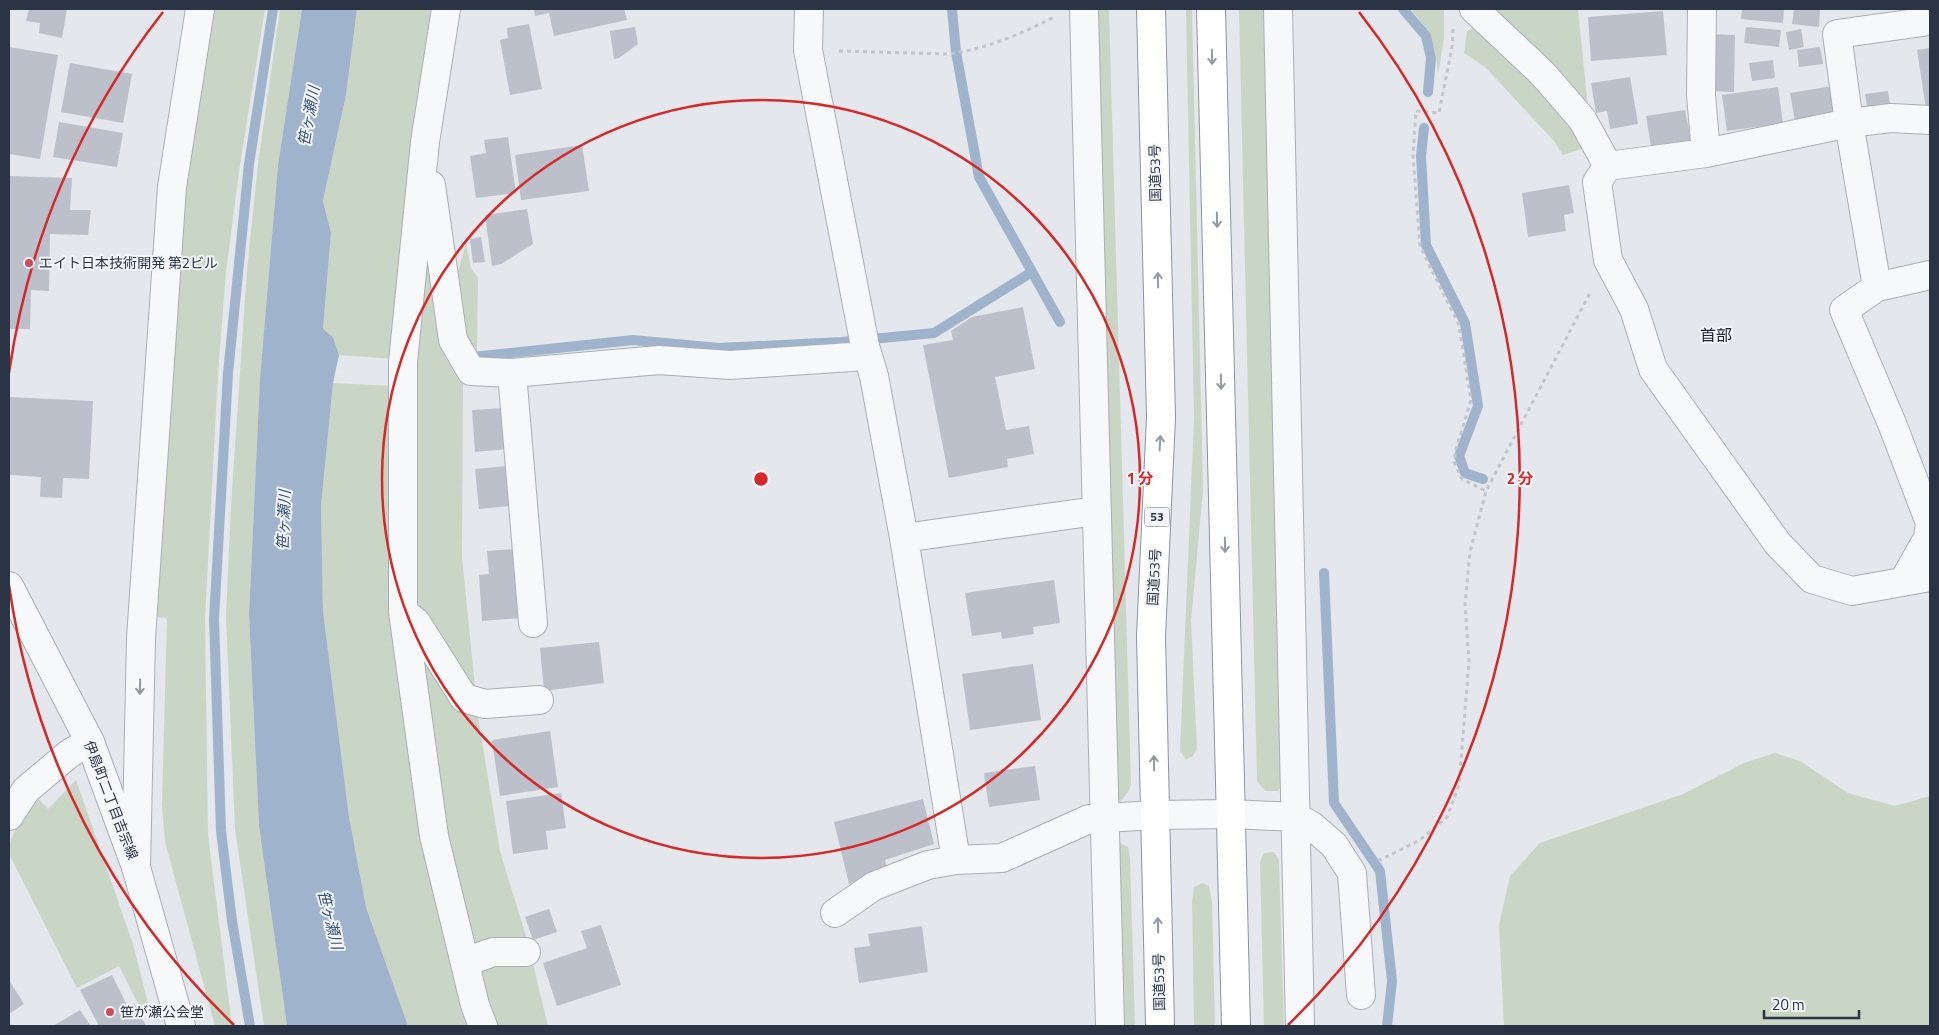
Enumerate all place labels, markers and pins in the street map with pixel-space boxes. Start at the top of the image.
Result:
place label: エイト日本技術開発 第2ビル [39,252,218,273]
marker: エイト日本技術開発 第2ビル [23,257,35,269]
centre of rings [752,470,770,488]
place label: 笹が瀬公会堂 [120,1001,204,1022]
marker: 笹が瀬公会堂 [104,1006,116,1018]

